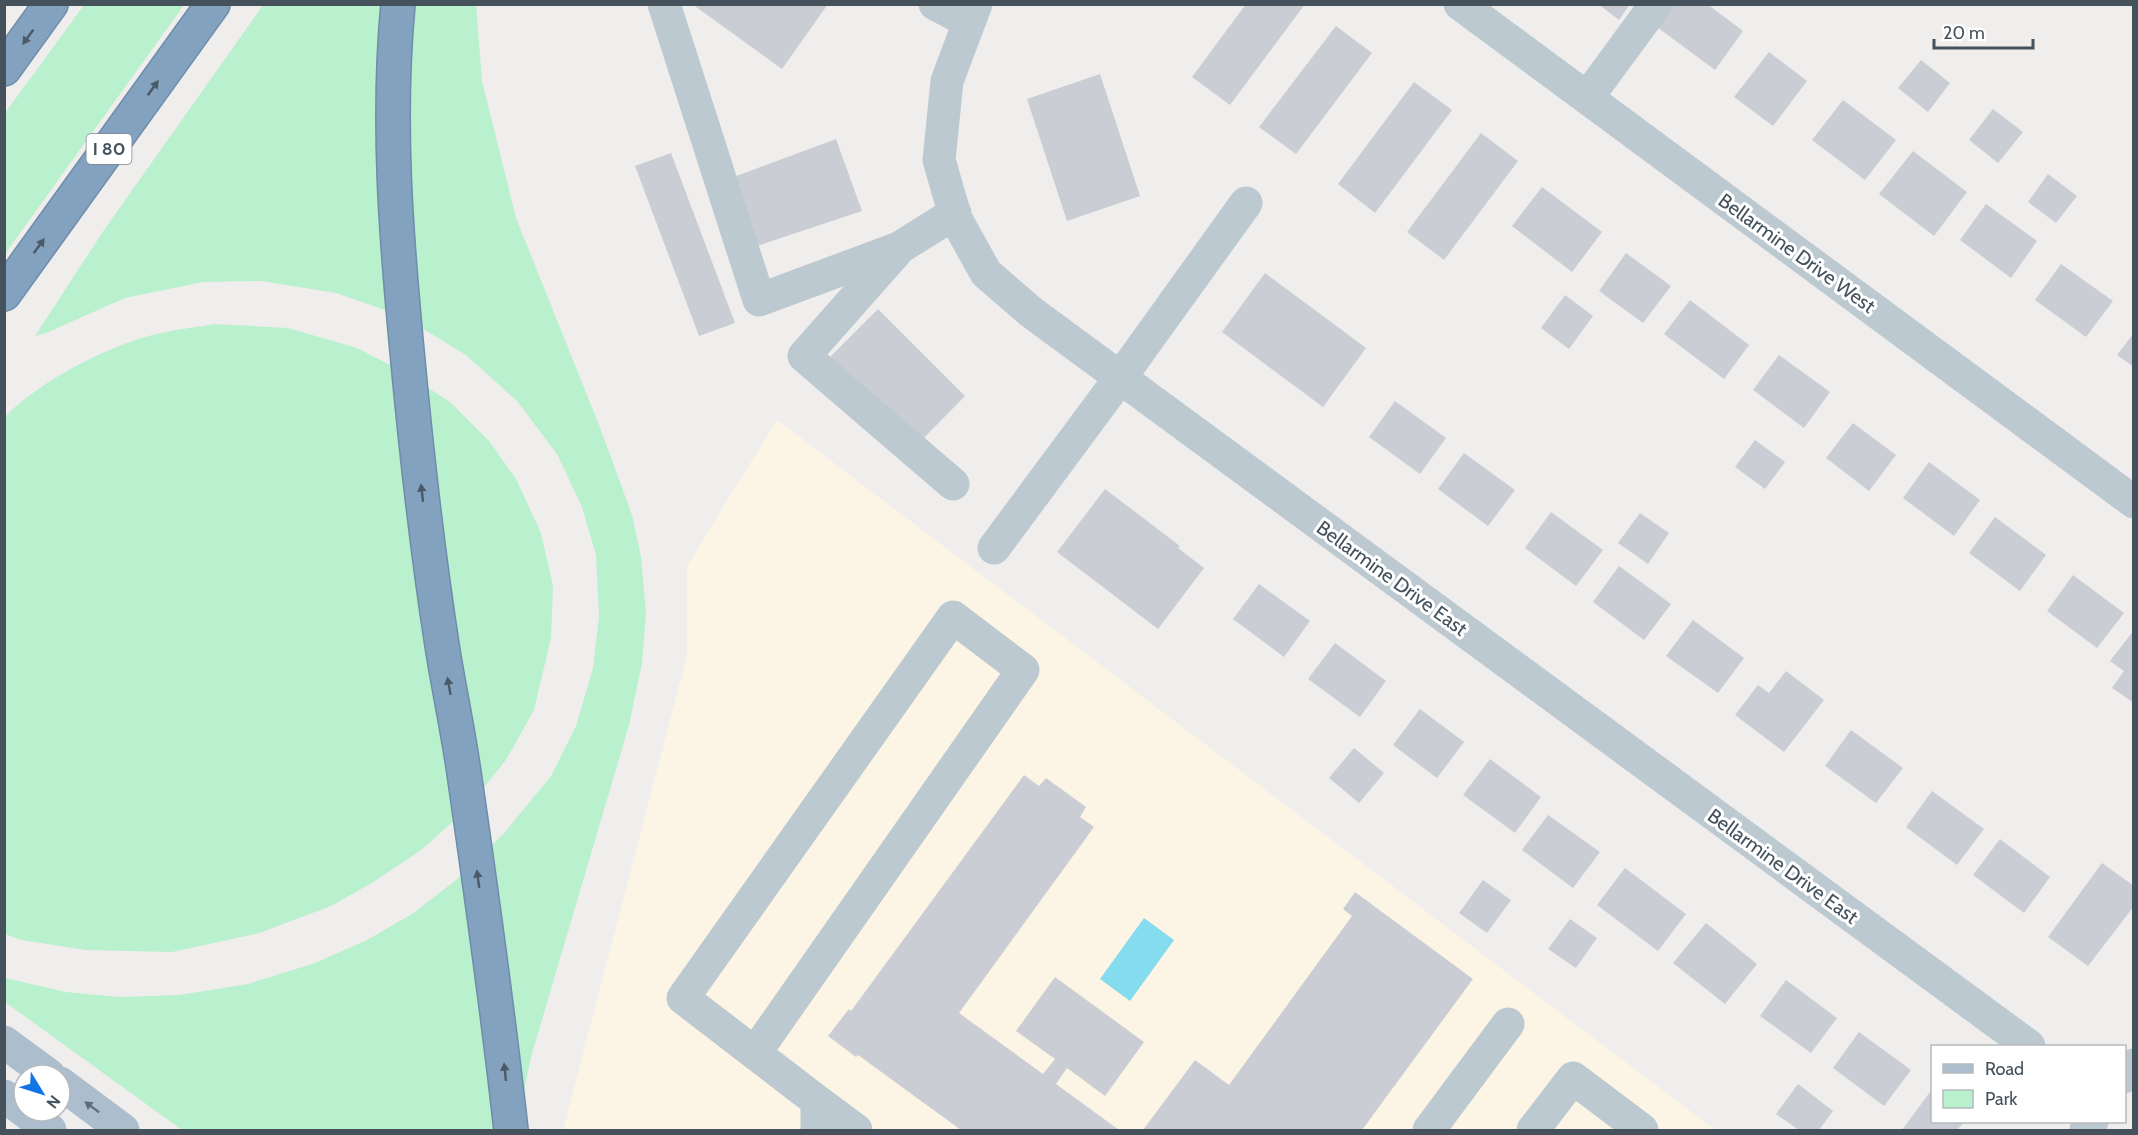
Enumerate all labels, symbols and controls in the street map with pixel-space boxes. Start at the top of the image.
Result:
scale bar [1934,12,2033,50]
text: 20 m [1943,22,1985,44]
one-way arrow [22,28,34,44]
one-way arrow [147,80,159,96]
road number: I 80 [86,134,132,164]
street label: Bellarmine Drive West [1714,188,1880,318]
one-way arrow [33,239,45,255]
one-way arrow [417,484,427,503]
street label: Bellarmine Drive East [1312,515,1472,641]
one-way arrow [445,677,454,696]
street label: Bellarmine Drive East [1703,803,1863,929]
one-way arrow [474,870,483,889]
legend [1931,1045,2126,1123]
text: Road [1985,1058,2024,1080]
north arrow [12,1063,72,1123]
one-way arrow [500,1063,509,1082]
text: Park [1985,1088,2018,1110]
text: N [42,1092,64,1112]
one-way arrow [84,1101,100,1113]

